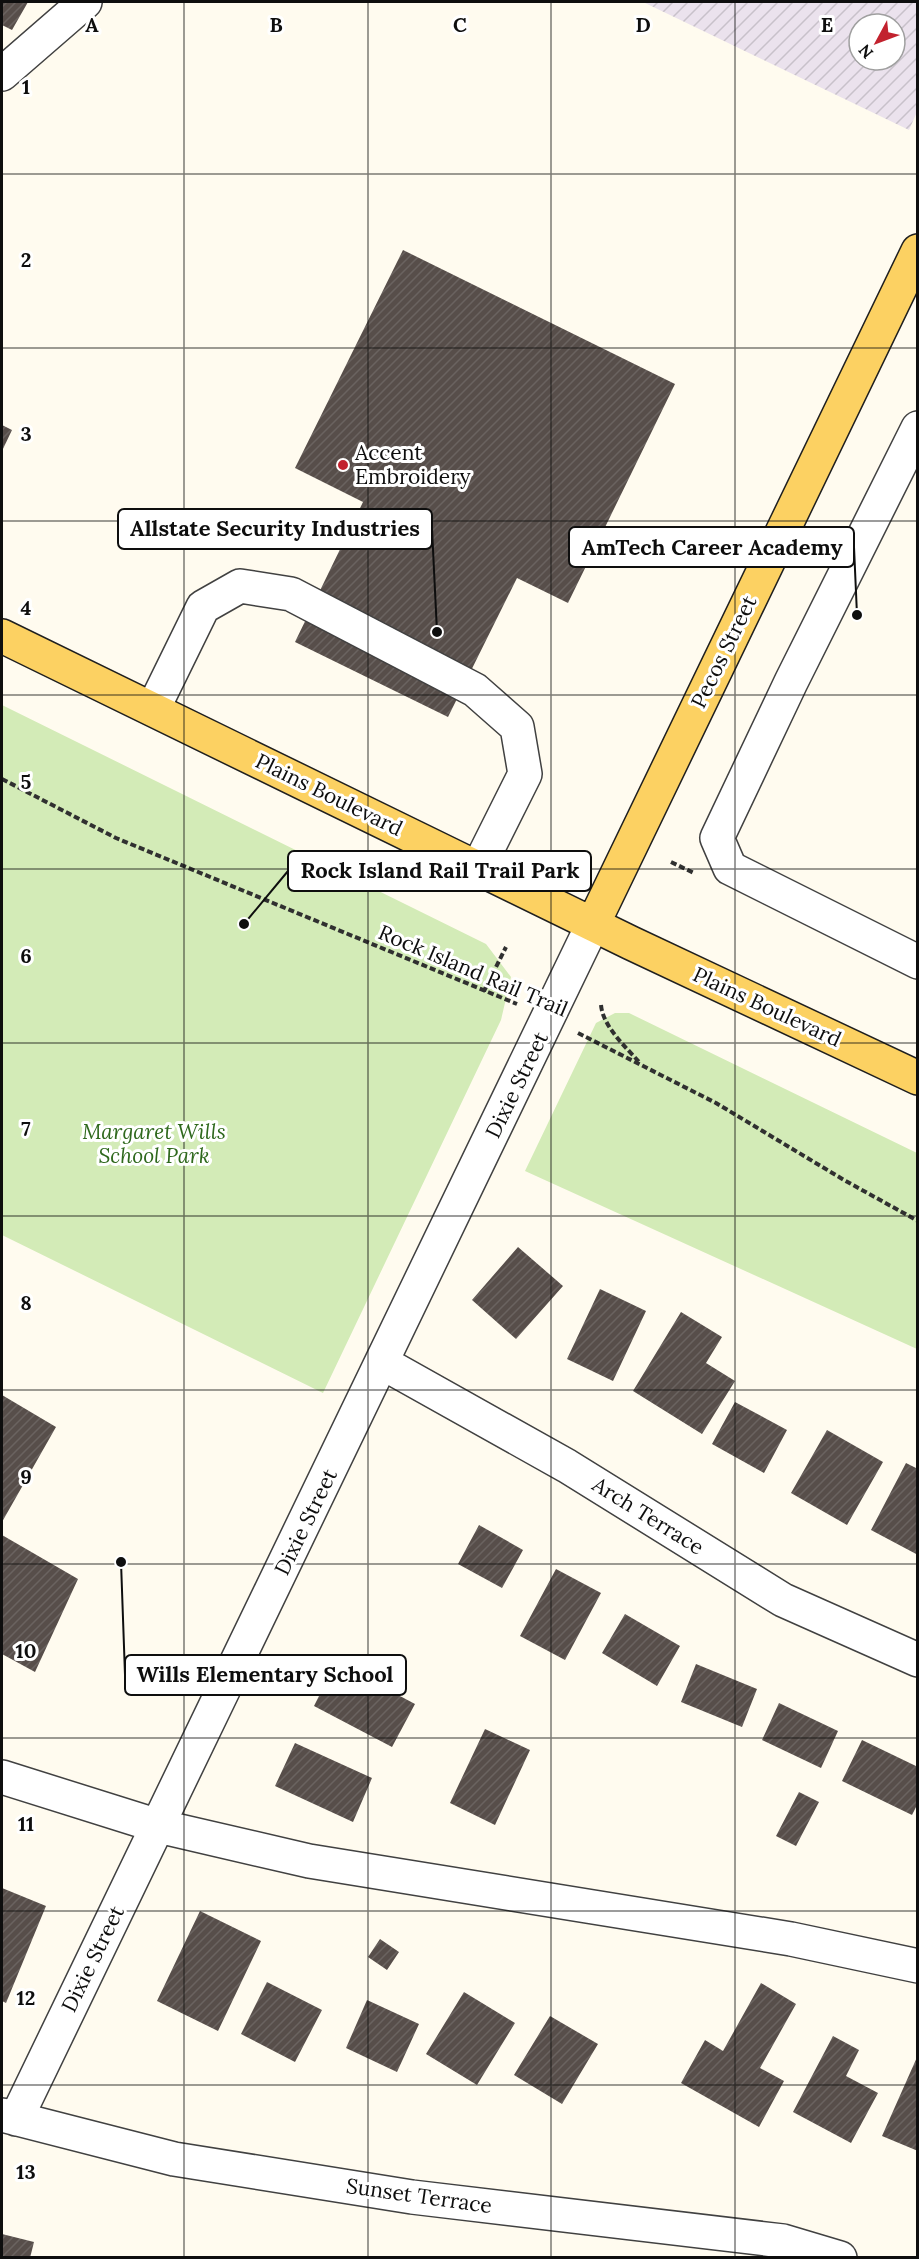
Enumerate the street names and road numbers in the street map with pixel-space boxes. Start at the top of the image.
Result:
street label: Pecos Street [685,590,763,712]
street label: Plains Boulevard [251,747,407,842]
street label: Rock Island Rail Trail [375,918,572,1023]
street label: Plains Boulevard [689,960,846,1053]
street label: Dixie Street [479,1026,554,1142]
street label: Dixie Street [268,1463,343,1579]
street label: Arch Terrace [587,1470,709,1561]
street label: Dixie Street [55,1900,130,2016]
street label: Sunset Terrace [345,2172,494,2219]

